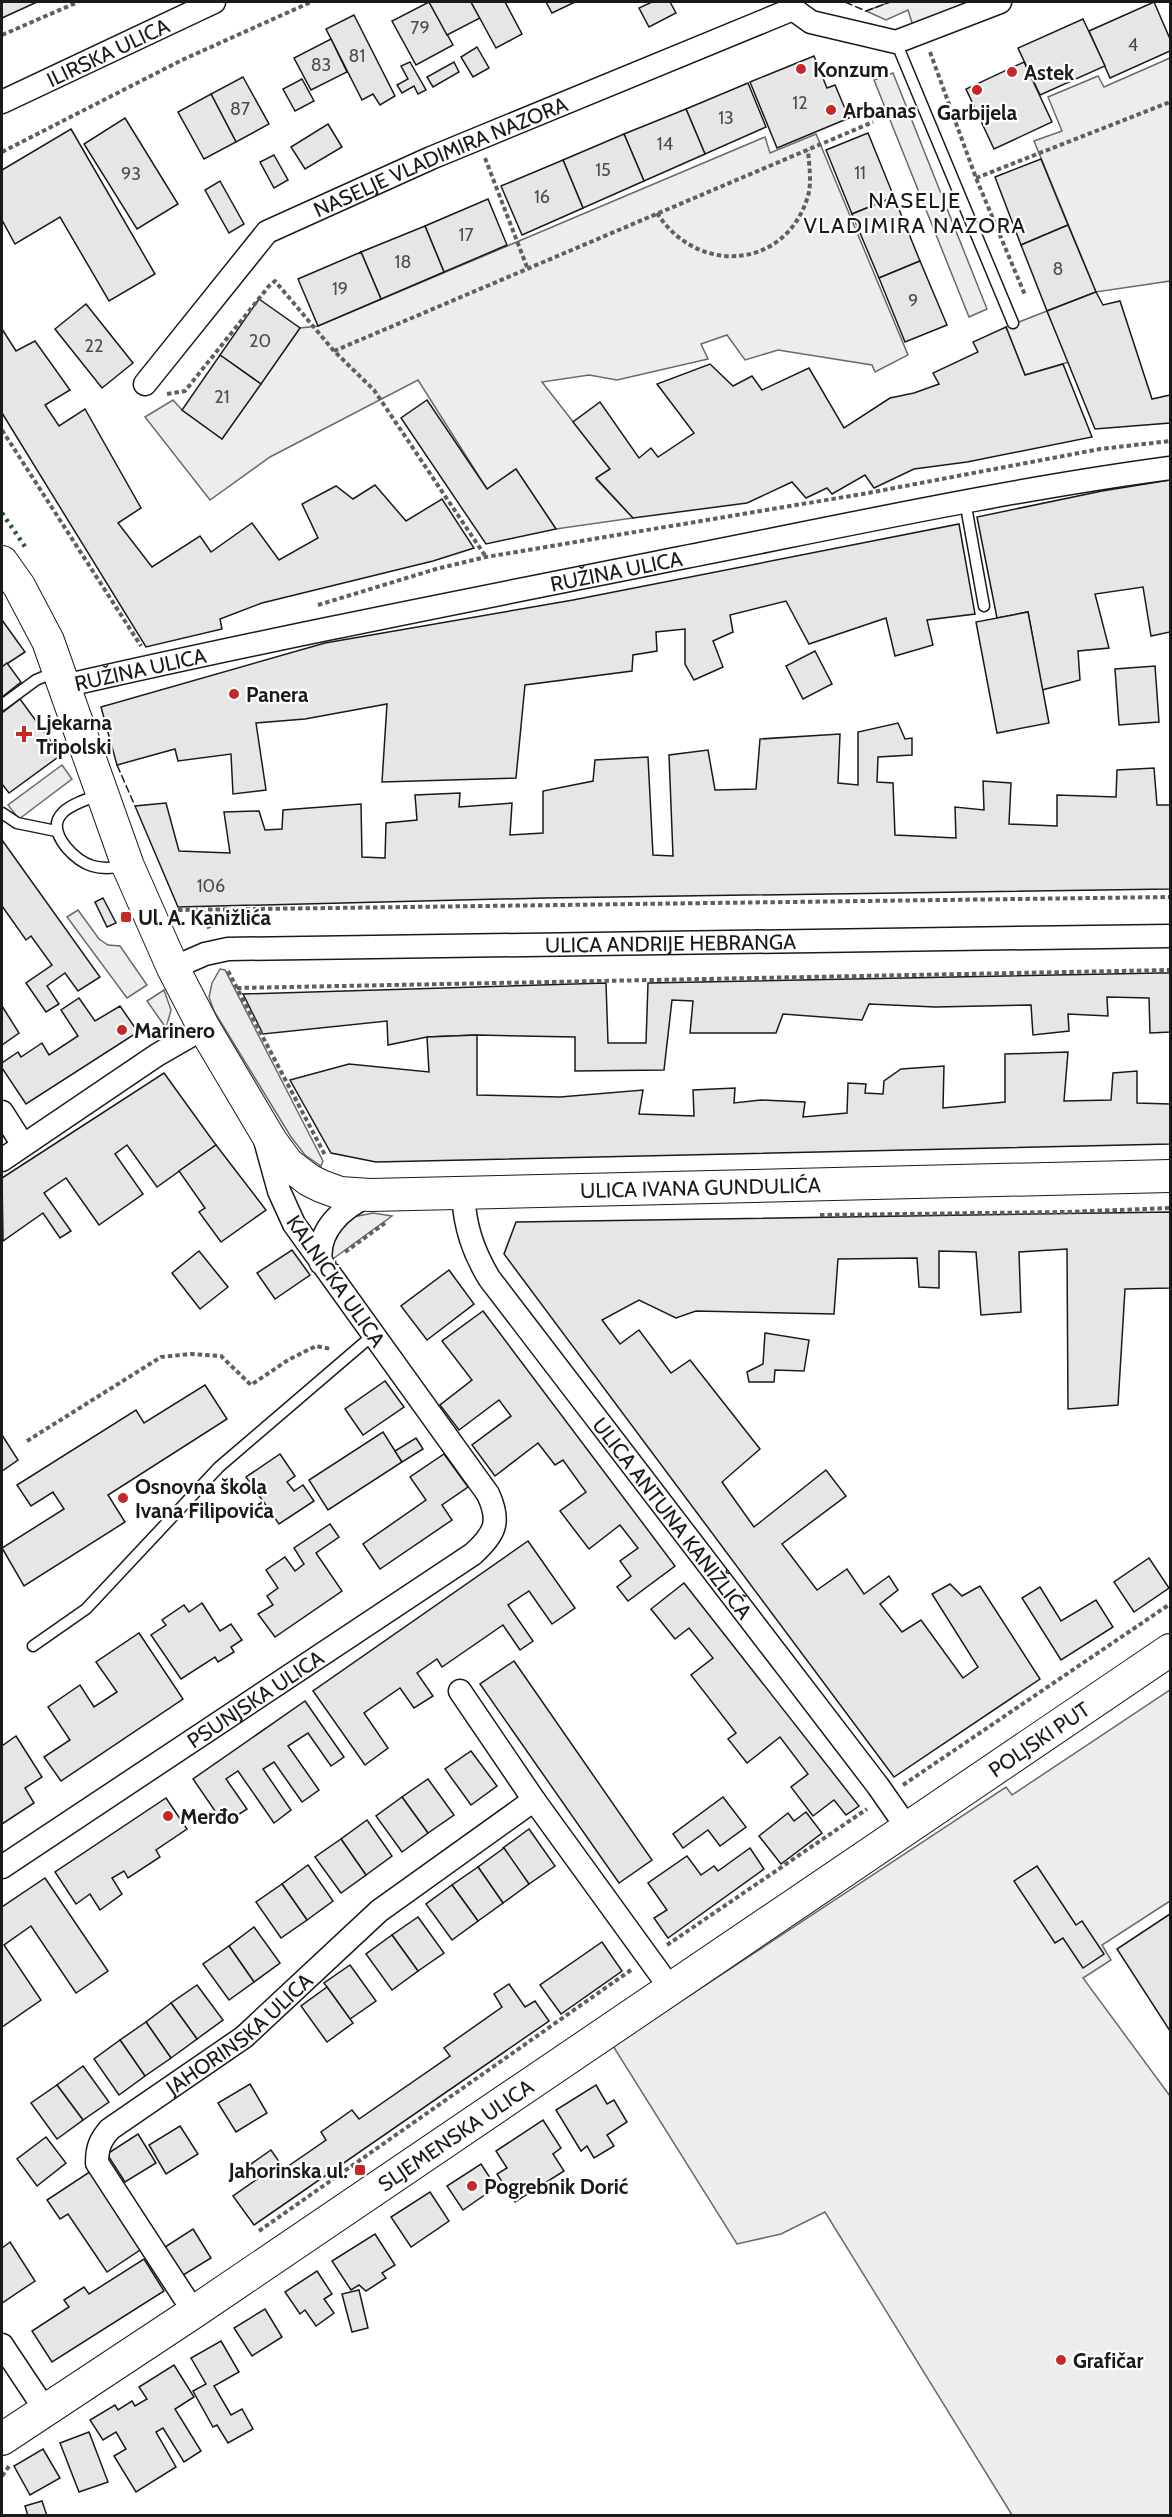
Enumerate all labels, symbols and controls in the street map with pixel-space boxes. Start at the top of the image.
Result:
street label: ILIRSKA ULICA [42,12,173,92]
house number: 79 [410,17,430,39]
house number: 4 [1128,34,1138,56]
house number: 81 [349,45,365,67]
house number: 83 [311,54,331,76]
place label: Konzum [813,57,889,82]
place label: Astek [1024,60,1075,85]
marker: Konzum [794,62,808,76]
marker: Astek [1005,65,1019,79]
marker: Garbijela [970,83,984,97]
street label: NASELJE VLADIMIRA NAZORA [309,91,571,222]
house number: 12 [792,92,808,114]
house number: 87 [230,98,250,120]
place label: Arbanas [843,98,917,123]
place label: Garbijela [937,100,1018,125]
marker: Arbanas [824,103,838,117]
house number: 13 [718,107,734,129]
house number: 14 [657,133,673,155]
house number: 15 [595,159,611,181]
house number: 11 [854,162,866,184]
house number: 93 [121,163,141,185]
house number: 16 [534,186,550,208]
district label: NASELJE VLADIMIRA NAZORA [803,187,1027,239]
house number: 17 [459,224,473,246]
house number: 18 [395,251,411,273]
house number: 8 [1053,258,1063,280]
house number: 19 [332,278,348,300]
house number: 9 [908,290,918,312]
house number: 20 [249,330,271,352]
house number: 22 [85,335,103,357]
house number: 21 [214,386,230,408]
street label: RUŽINA ULICA [548,545,684,596]
street label: RUŽINA ULICA [72,642,208,696]
place label: Panera [246,682,309,707]
marker: Panera [227,687,241,701]
place label: Ljekarna Tripolski [36,710,112,759]
marker: Ljekarna Tripolski [17,727,31,741]
house number: 106 [197,875,225,897]
place label: Ul. A. Kanižlića [138,905,271,930]
marker: Ul. A. Kanižlića [119,910,133,924]
street label: ULICA ANDRIJE HEBRANGA [545,929,796,957]
place label: Marinero [134,1018,215,1043]
marker: Marinero [115,1023,129,1037]
street label: ULICA IVANA GUNDULIĆA [580,1172,821,1203]
street label: KALNIČKA ULICA [281,1210,391,1352]
street label: ULICA ANTUNA KANIŽLIĆA [588,1412,758,1623]
place label: Osnovna škola Ivana Filipovića [135,1474,275,1523]
marker: Osnovna škola Ivana Filipovića [116,1491,130,1505]
street label: PSUNJSKA ULICA [182,1644,328,1753]
street label: POLJSKI PUT [983,1696,1094,1782]
place label: Merđo [180,1804,239,1829]
marker: Merđo [161,1809,175,1823]
street label: JAHORINSKA ULICA [160,1967,317,2100]
street label: SLJEMENSKA ULICA [373,2073,538,2196]
place label: Jahorinska ul. [228,2158,348,2183]
marker: Jahorinska ul. [353,2163,367,2177]
place label: Pogrebnik Dorić [484,2174,629,2199]
marker: Pogrebnik Dorić [465,2179,479,2193]
place label: Grafičar [1073,2348,1143,2373]
marker: Grafičar [1054,2353,1068,2367]

